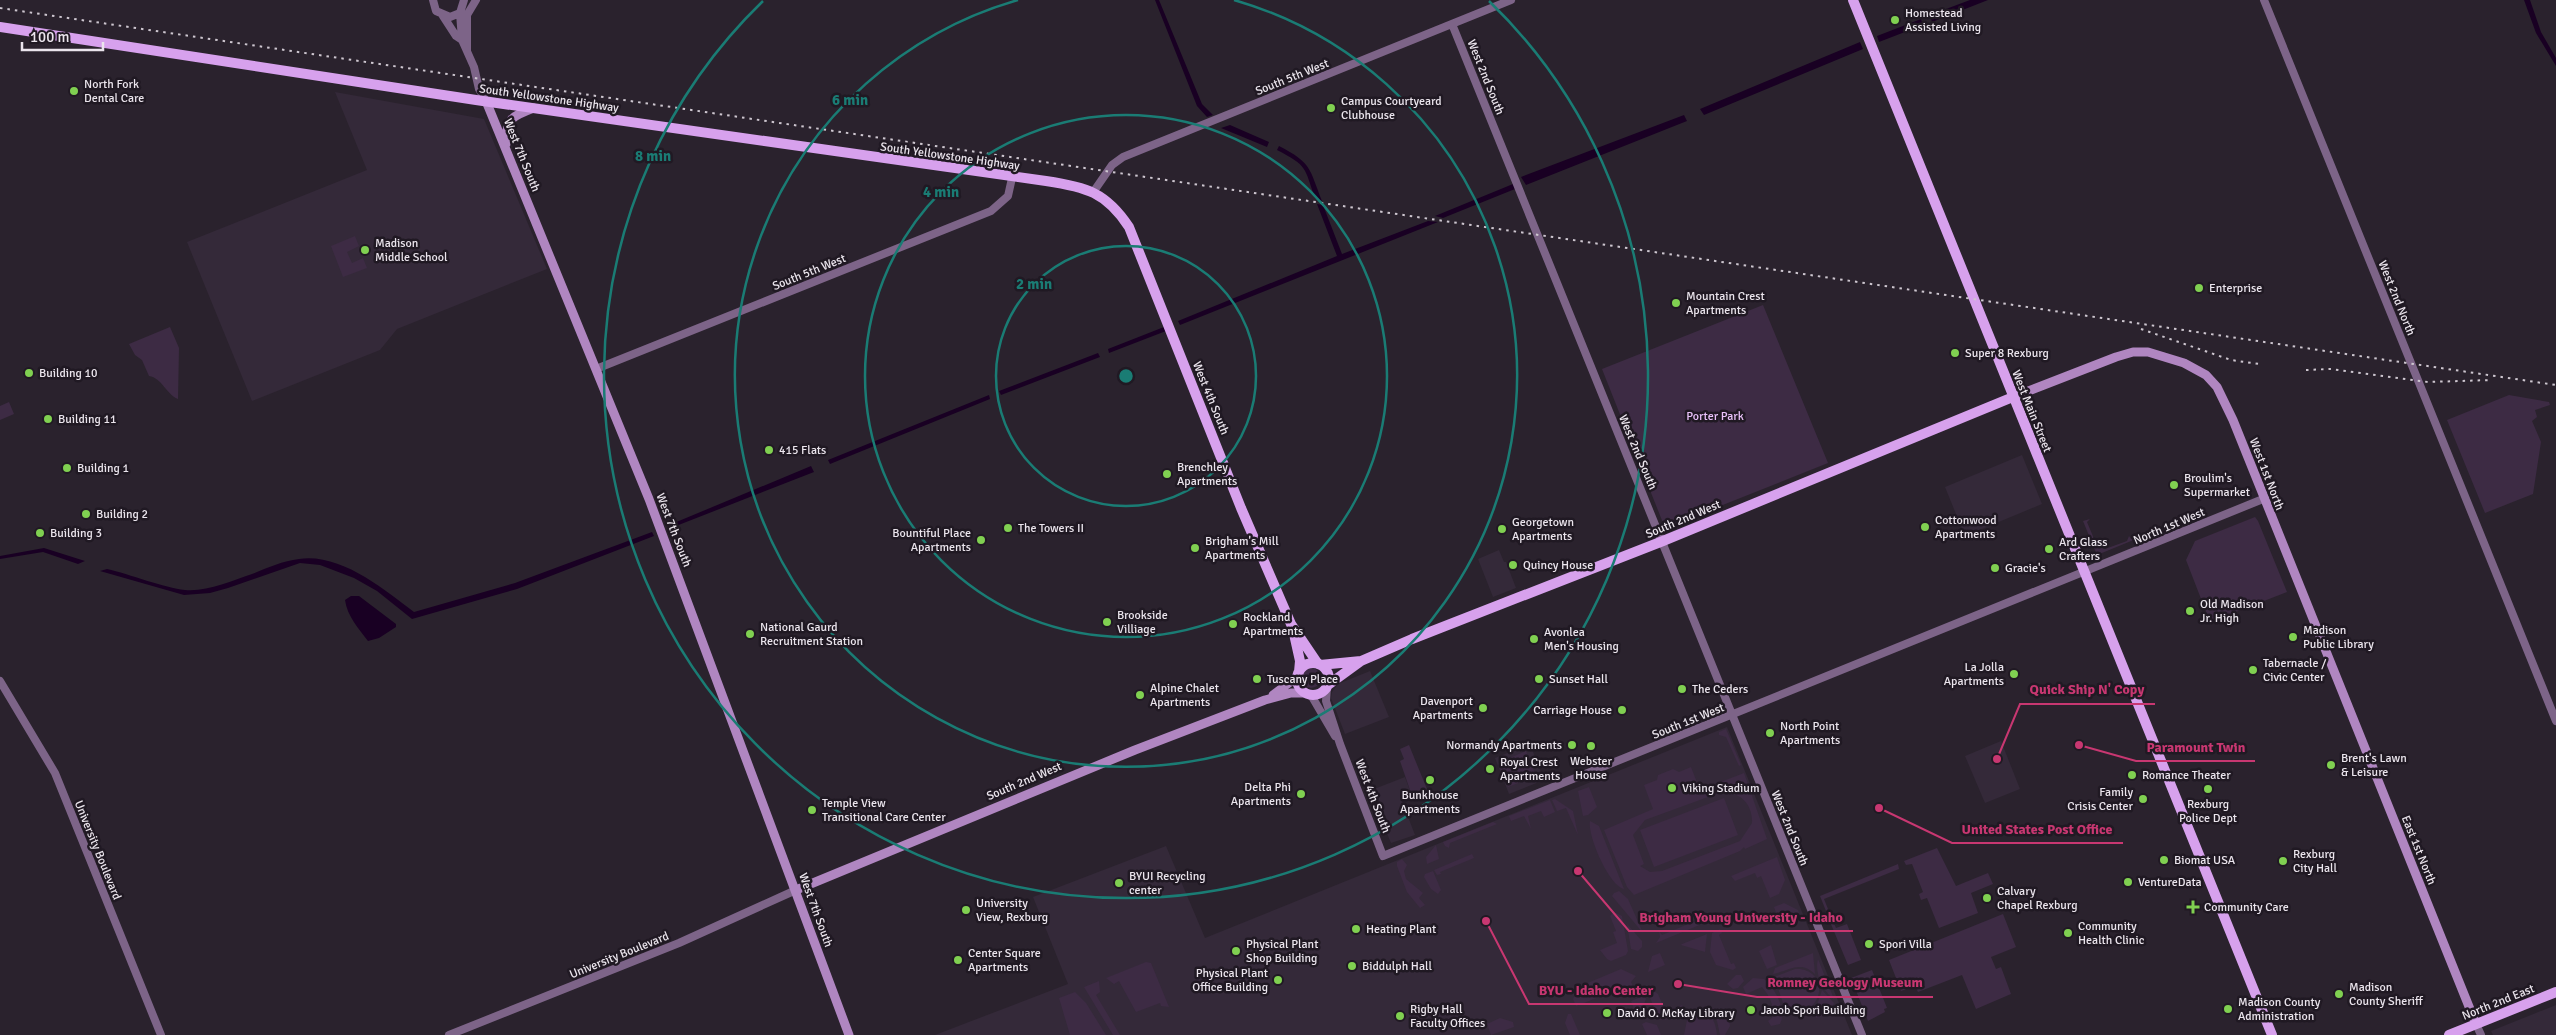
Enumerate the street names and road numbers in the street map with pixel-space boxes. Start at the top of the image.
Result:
street label: West 2nd South [1464,37,1507,117]
street label: South 5th West [1253,56,1331,99]
street label: South Yellowstone Highway [478,81,620,116]
street label: West 7th South [500,116,543,194]
street label: South Yellowstone Highway [879,139,1021,174]
street label: South 5th West [770,251,848,294]
street label: West 2nd North [2375,258,2418,338]
street label: West 4th South [1189,359,1232,437]
street label: West Main Street [2008,368,2055,454]
street label: West 2nd South [1615,412,1660,492]
street label: West 1st North [2246,436,2287,512]
street label: West 7th South [653,491,694,569]
street label: South 2nd West [1643,497,1723,542]
street label: North 1st West [2131,505,2207,548]
street label: South 1st West [1650,700,1727,743]
street label: West 4th South [1352,757,1393,835]
street label: South 2nd West [984,759,1064,804]
street label: West 2nd South [1768,788,1811,868]
street label: University Boulevard [71,798,124,902]
street label: East 1st North [2398,813,2439,887]
street label: West 7th South [795,871,836,949]
street label: University Boulevard [567,929,671,982]
street label: North 2nd East [2460,981,2537,1024]

